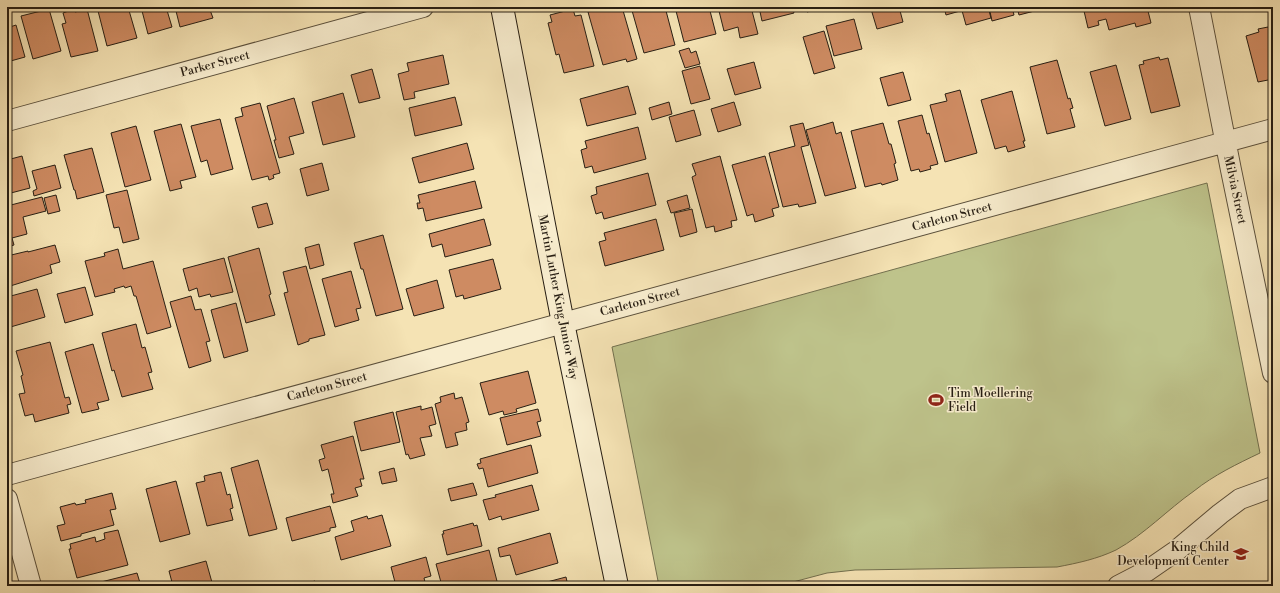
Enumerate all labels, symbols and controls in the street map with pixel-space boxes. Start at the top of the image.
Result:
street label: Parker Street [179,47,252,80]
street label: Milvia Street [1220,155,1250,226]
street label: Carleton Street [910,199,994,235]
street label: Martin Luther King Junior Way [535,213,581,381]
street label: Carleton Street [598,284,682,320]
street label: Carleton Street [285,369,369,405]
place label: Tim Moellering Field [948,386,1033,415]
sports icon: Tim Moellering Field [927,391,945,409]
place label: King Child Development Center [1117,540,1229,569]
school or university icon: King Child Development Center [1232,545,1250,563]

